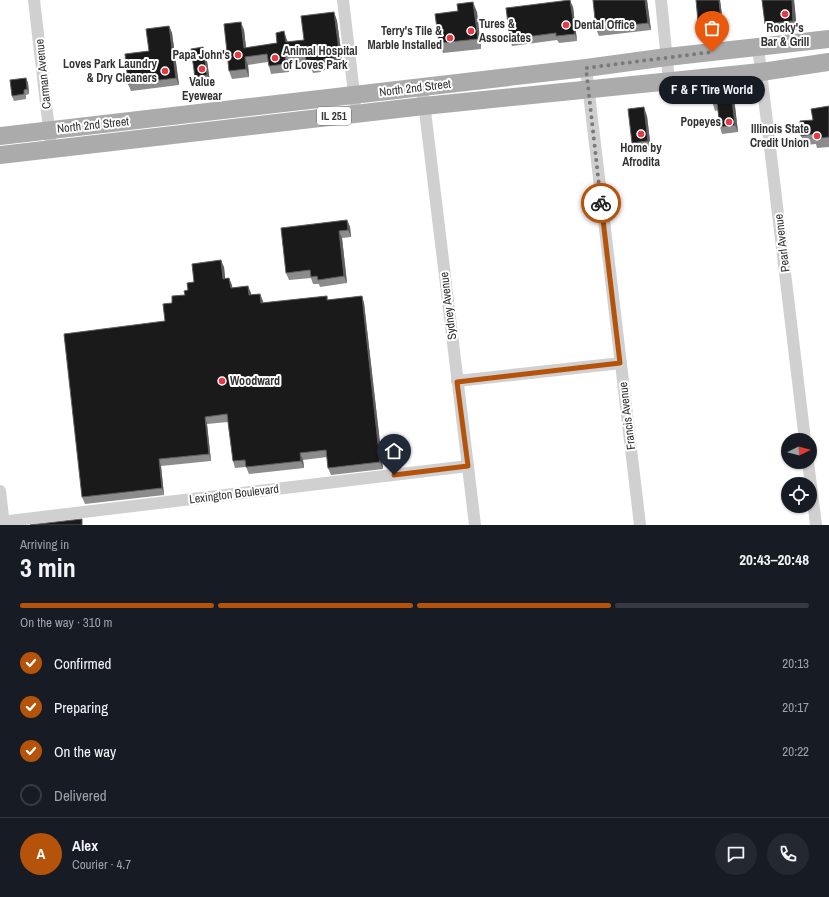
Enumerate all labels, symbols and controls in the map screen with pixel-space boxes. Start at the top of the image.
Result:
marker: Rocky's Bar & Grill [780,9,790,19]
pin [695,11,729,52]
place label: Tures & Associates [479,16,531,46]
place label: Dental Office [574,17,635,33]
icon: bag [701,17,723,39]
marker: Dental Office [561,20,571,30]
place label: Rocky's Bar & Grill [761,20,810,50]
place label: Terry's Tile & Marble Installed [368,23,442,53]
marker: Tures & Associates [466,26,476,36]
marker: Terry's Tile & Marble Installed [445,33,455,43]
street label: Carman Avenue [31,38,55,110]
place label: Animal Hospital of Loves Park [283,43,358,73]
place label: Papa John's [172,47,231,63]
marker: Papa John's [233,50,243,60]
marker: Animal Hospital of Loves Park [270,53,280,63]
place label: Loves Park Laundry & Dry Cleaners [63,56,158,86]
marker: Value Eyewear [197,64,207,74]
marker: Loves Park Laundry & Dry Cleaners [160,66,170,76]
place label: Value Eyewear [182,74,222,104]
street label: North 2nd Street [378,76,452,100]
callout: F & F Tire World [659,76,765,104]
text: F & F Tire World [671,81,753,98]
road number: IL 251 [317,107,351,125]
street label: North 2nd Street [56,113,130,137]
place label: Popeyes [681,114,722,130]
marker: Popeyes [724,117,734,127]
place label: Illinois State Credit Union [750,121,810,151]
marker: Home by Afrodita [636,129,646,139]
marker: Illinois State Credit Union [812,131,822,141]
place label: Home by Afrodita [620,140,662,170]
courier [581,183,621,223]
icon: bike [590,192,612,214]
street label: Pearl Avenue [771,213,793,273]
street label: Sydney Avenue [436,271,460,341]
place label: Woodward [230,373,280,389]
marker: Woodward [217,376,227,386]
street label: Francis Avenue [615,381,639,451]
north arrow [781,433,817,469]
map controls [781,433,817,513]
pin [377,434,411,475]
icon: home [383,440,405,462]
button: locate [781,477,817,513]
street label: Lexington Boulevard [188,481,280,507]
text: Arriving in [20,536,69,553]
text: 20:43–20:48 [739,549,809,570]
text: 3 min [20,550,76,585]
text: On the way · 310 m [20,614,112,631]
icon: check [20,652,42,674]
text: Confirmed [54,653,111,674]
text: 20:13 [782,655,809,672]
icon: check [20,696,42,718]
text: Preparing [54,697,108,718]
text: 20:17 [782,699,809,716]
icon: check [20,740,42,762]
text: On the way [54,741,116,762]
text: 20:22 [782,743,809,760]
text: Delivered [54,785,107,806]
button: chat [715,833,757,875]
button: phone [767,833,809,875]
text: Alex [72,835,98,856]
text: A [37,843,45,864]
text: Courier · 4.7 [72,856,131,873]

